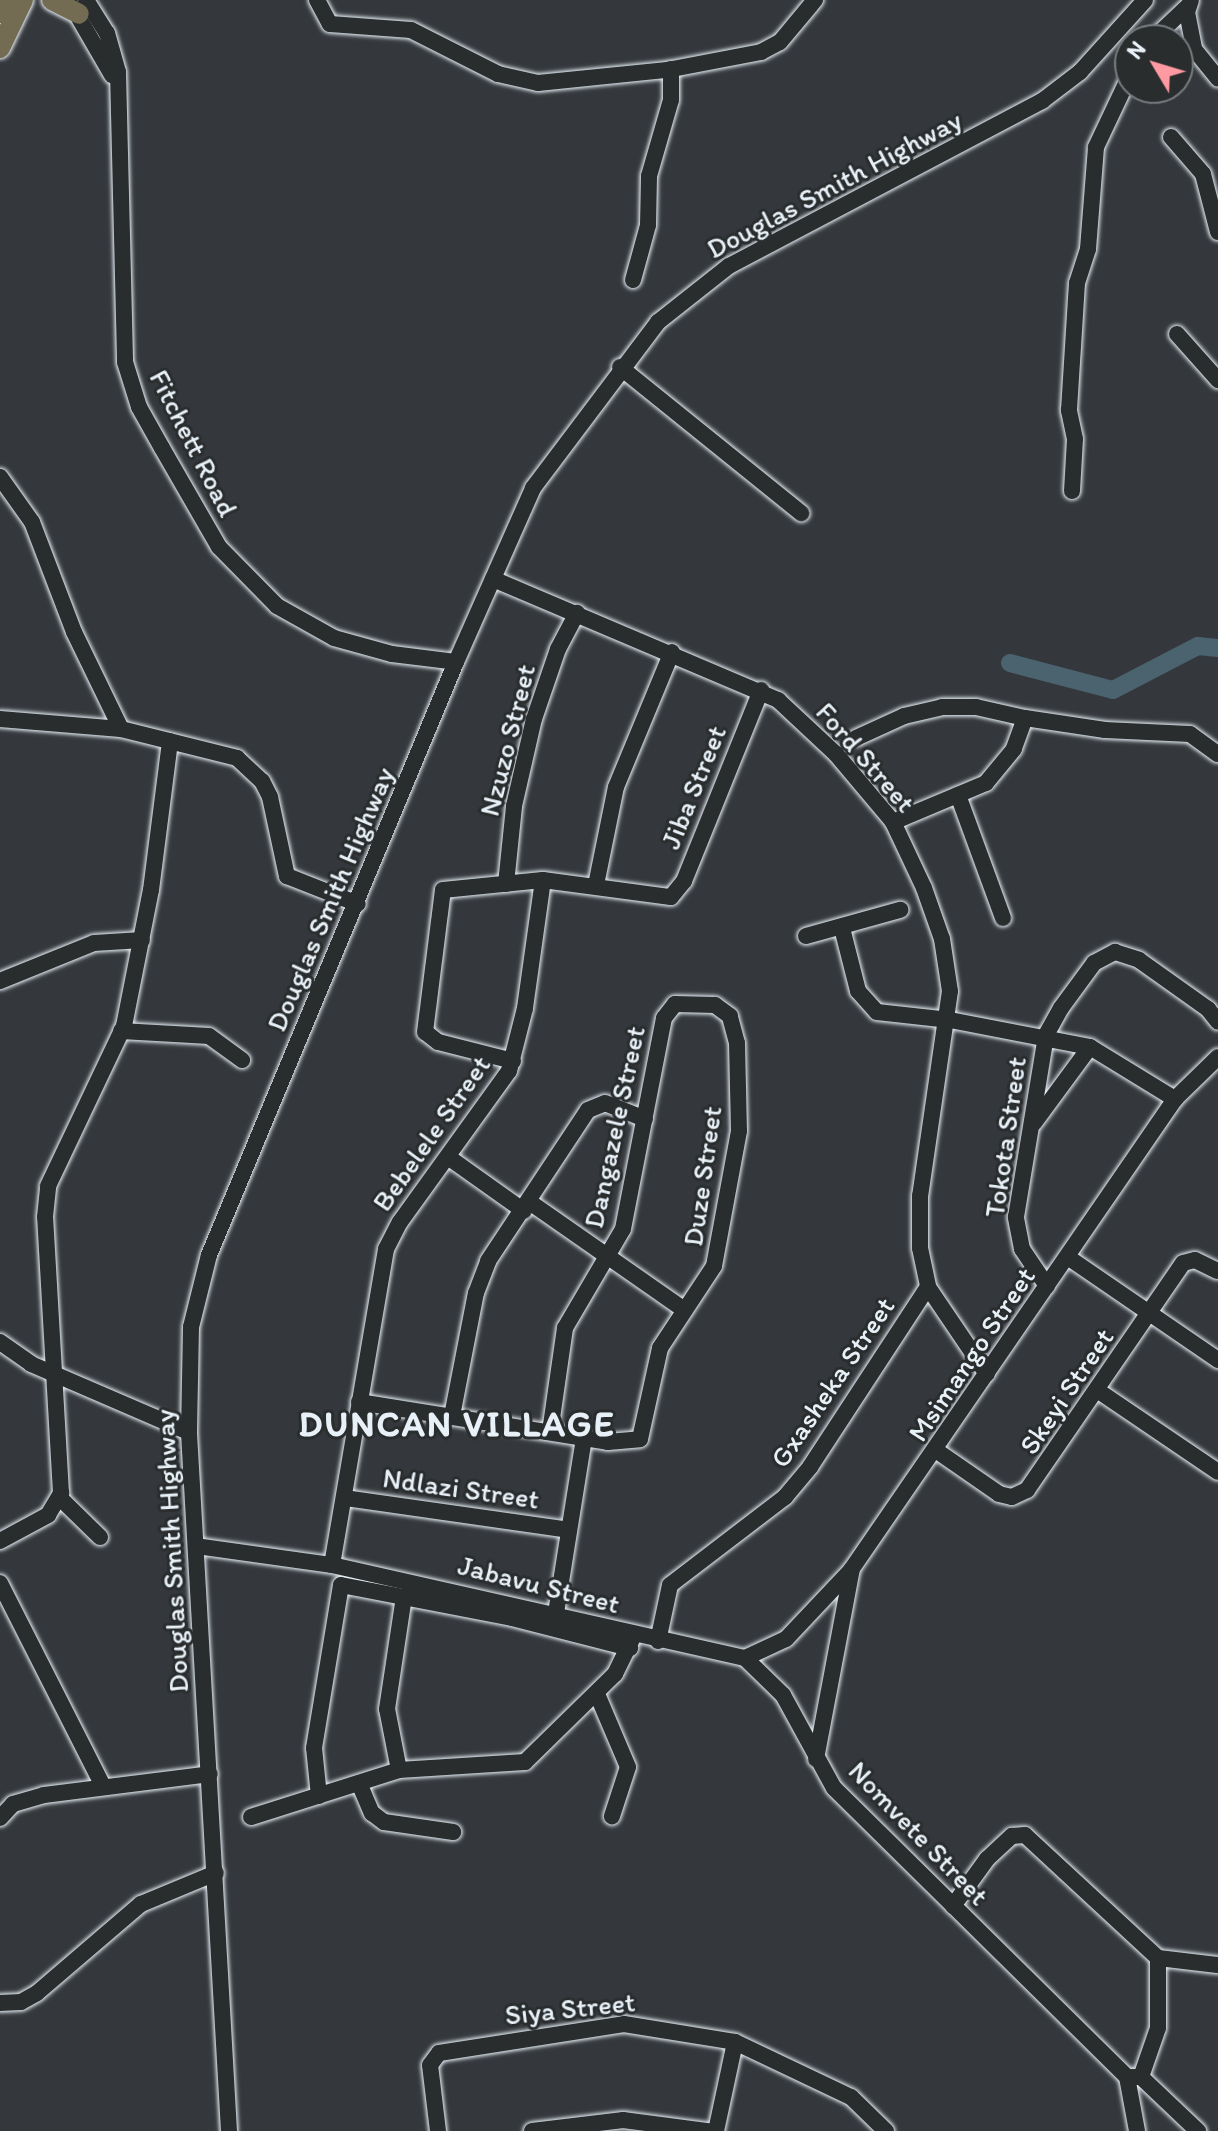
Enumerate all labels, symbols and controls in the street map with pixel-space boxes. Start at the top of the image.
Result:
north arrow [1114,24,1194,104]
text: N [1121,36,1151,64]
street label: Douglas Smith Highway [701,103,967,265]
street label: Fitchett Road [143,364,245,522]
street label: Nzuzo Street [472,661,542,819]
street label: Ford Street [809,695,923,819]
street label: Jiba Street [653,721,733,853]
street label: Douglas Smith Highway [259,762,401,1036]
street label: Dangazele Street [576,1023,652,1231]
street label: Bebelele Street [365,1049,497,1217]
street label: Tokota Street [977,1055,1033,1219]
street label: Duze Street [676,1104,728,1248]
street label: Msimango Street [900,1261,1042,1447]
street label: Gxasheka Street [763,1291,901,1473]
street label: Skeyi Street [1012,1322,1120,1460]
district label: DUNCAN VILLAGE [298,1402,616,1446]
street label: Douglas Smith Highway [147,1409,195,1693]
street label: Ndlazi Street [381,1460,541,1516]
street label: Jabavu Street [455,1548,623,1620]
street label: Nomvete Street [842,1754,996,1912]
street label: Siya Street [504,1984,636,2032]

